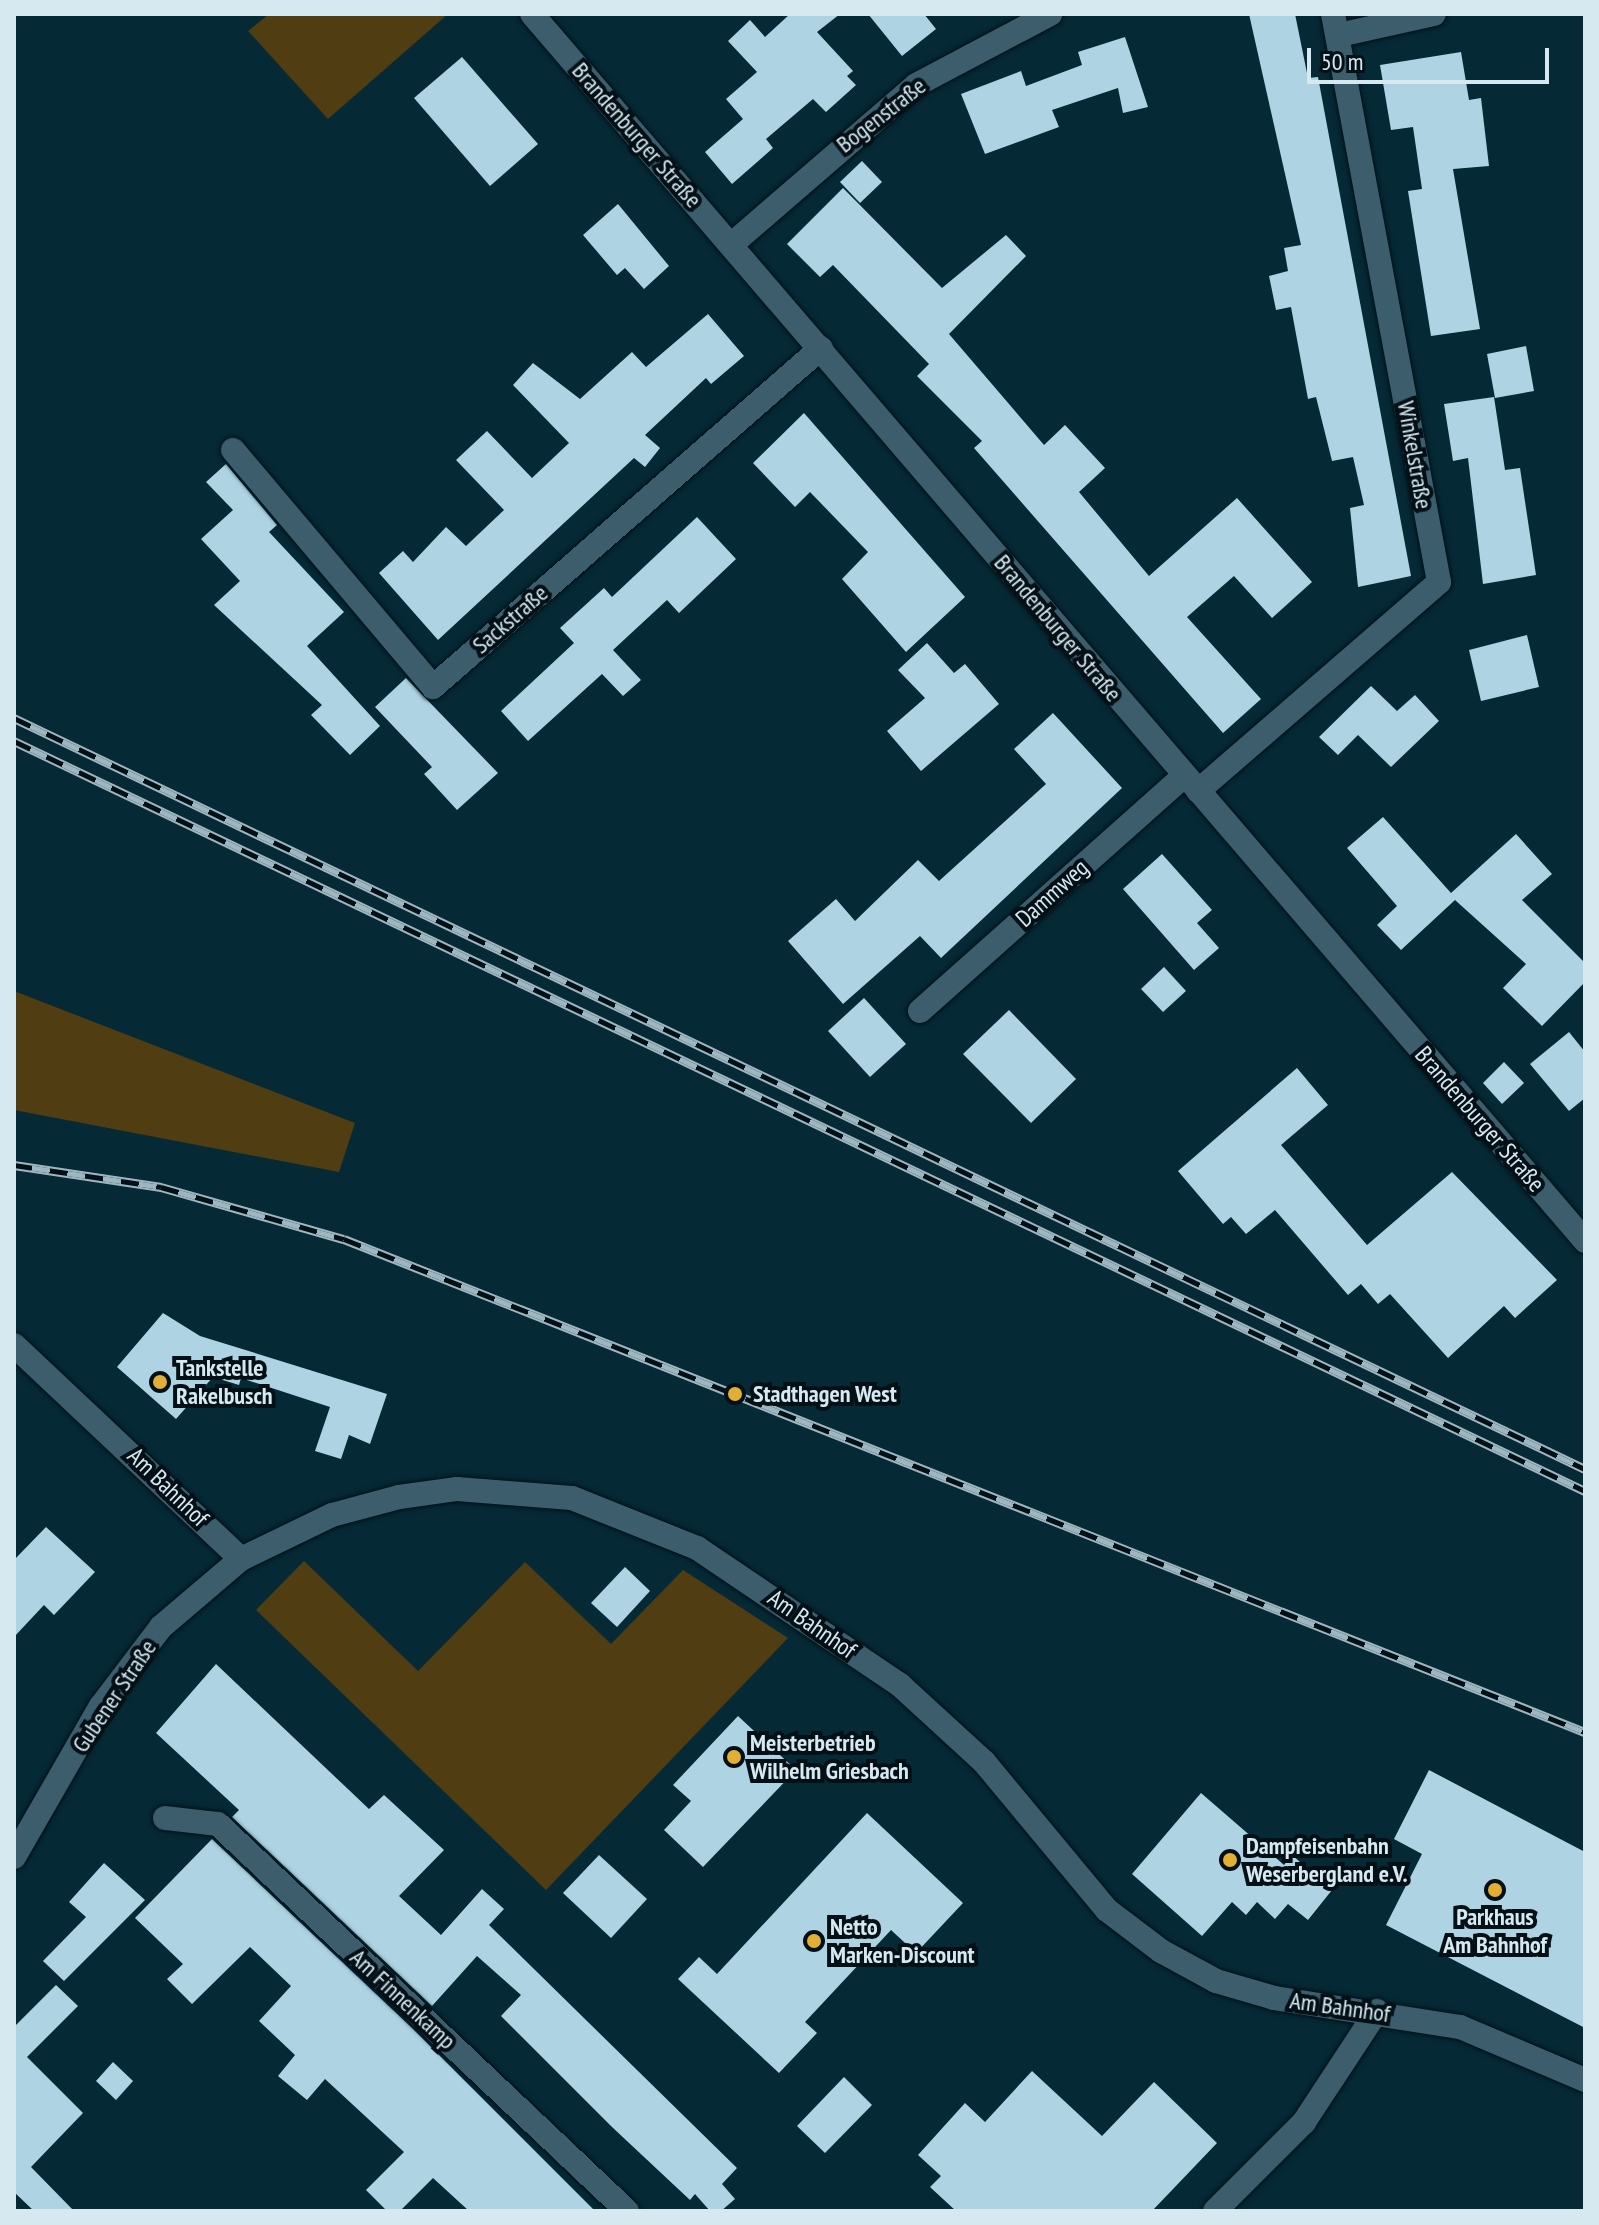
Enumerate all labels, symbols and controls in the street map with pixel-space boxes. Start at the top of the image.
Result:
scale bar [1311,32,1553,82]
text: 50 m [1321,46,1363,77]
street label: Brandenburger Straße [566,57,708,213]
street label: Bogenstraße [831,71,931,159]
street label: Winkelstraße [1391,399,1439,511]
street label: Brandenburger Straße [988,549,1128,707]
street label: Sackstraße [467,579,553,659]
street label: Dammweg [1010,853,1094,933]
street label: Brandenburger Straße [1409,1041,1551,1197]
place label: Tankstelle Rakelbusch [176,1354,273,1410]
marker: Tankstelle Rakelbusch [151,1373,169,1391]
place label: Stadthagen West [753,1380,897,1408]
marker: Stadthagen West [724,1383,746,1405]
street label: Am Bahnhof [122,1442,214,1532]
street label: Am Bahnhof [762,1583,862,1665]
street label: Gubener Straße [66,1634,162,1758]
place label: Meisterbetrieb Wilhelm Griesbach [750,1729,909,1785]
marker: Meisterbetrieb Wilhelm Griesbach [725,1748,743,1766]
place label: Dampfeisenbahn Weserbergland e.V. [1246,1832,1408,1888]
marker: Dampfeisenbahn Weserbergland e.V. [1221,1851,1239,1869]
marker: Parkhaus Am Bahnhof [1486,1881,1504,1899]
place label: Parkhaus Am Bahnhof [1443,1903,1547,1959]
place label: Netto Marken-Discount [830,1913,975,1969]
marker: Netto Marken-Discount [805,1932,823,1950]
street label: Am Finnenkamp [344,1943,462,2055]
street label: Am Bahnhof [1288,1986,1392,2028]

